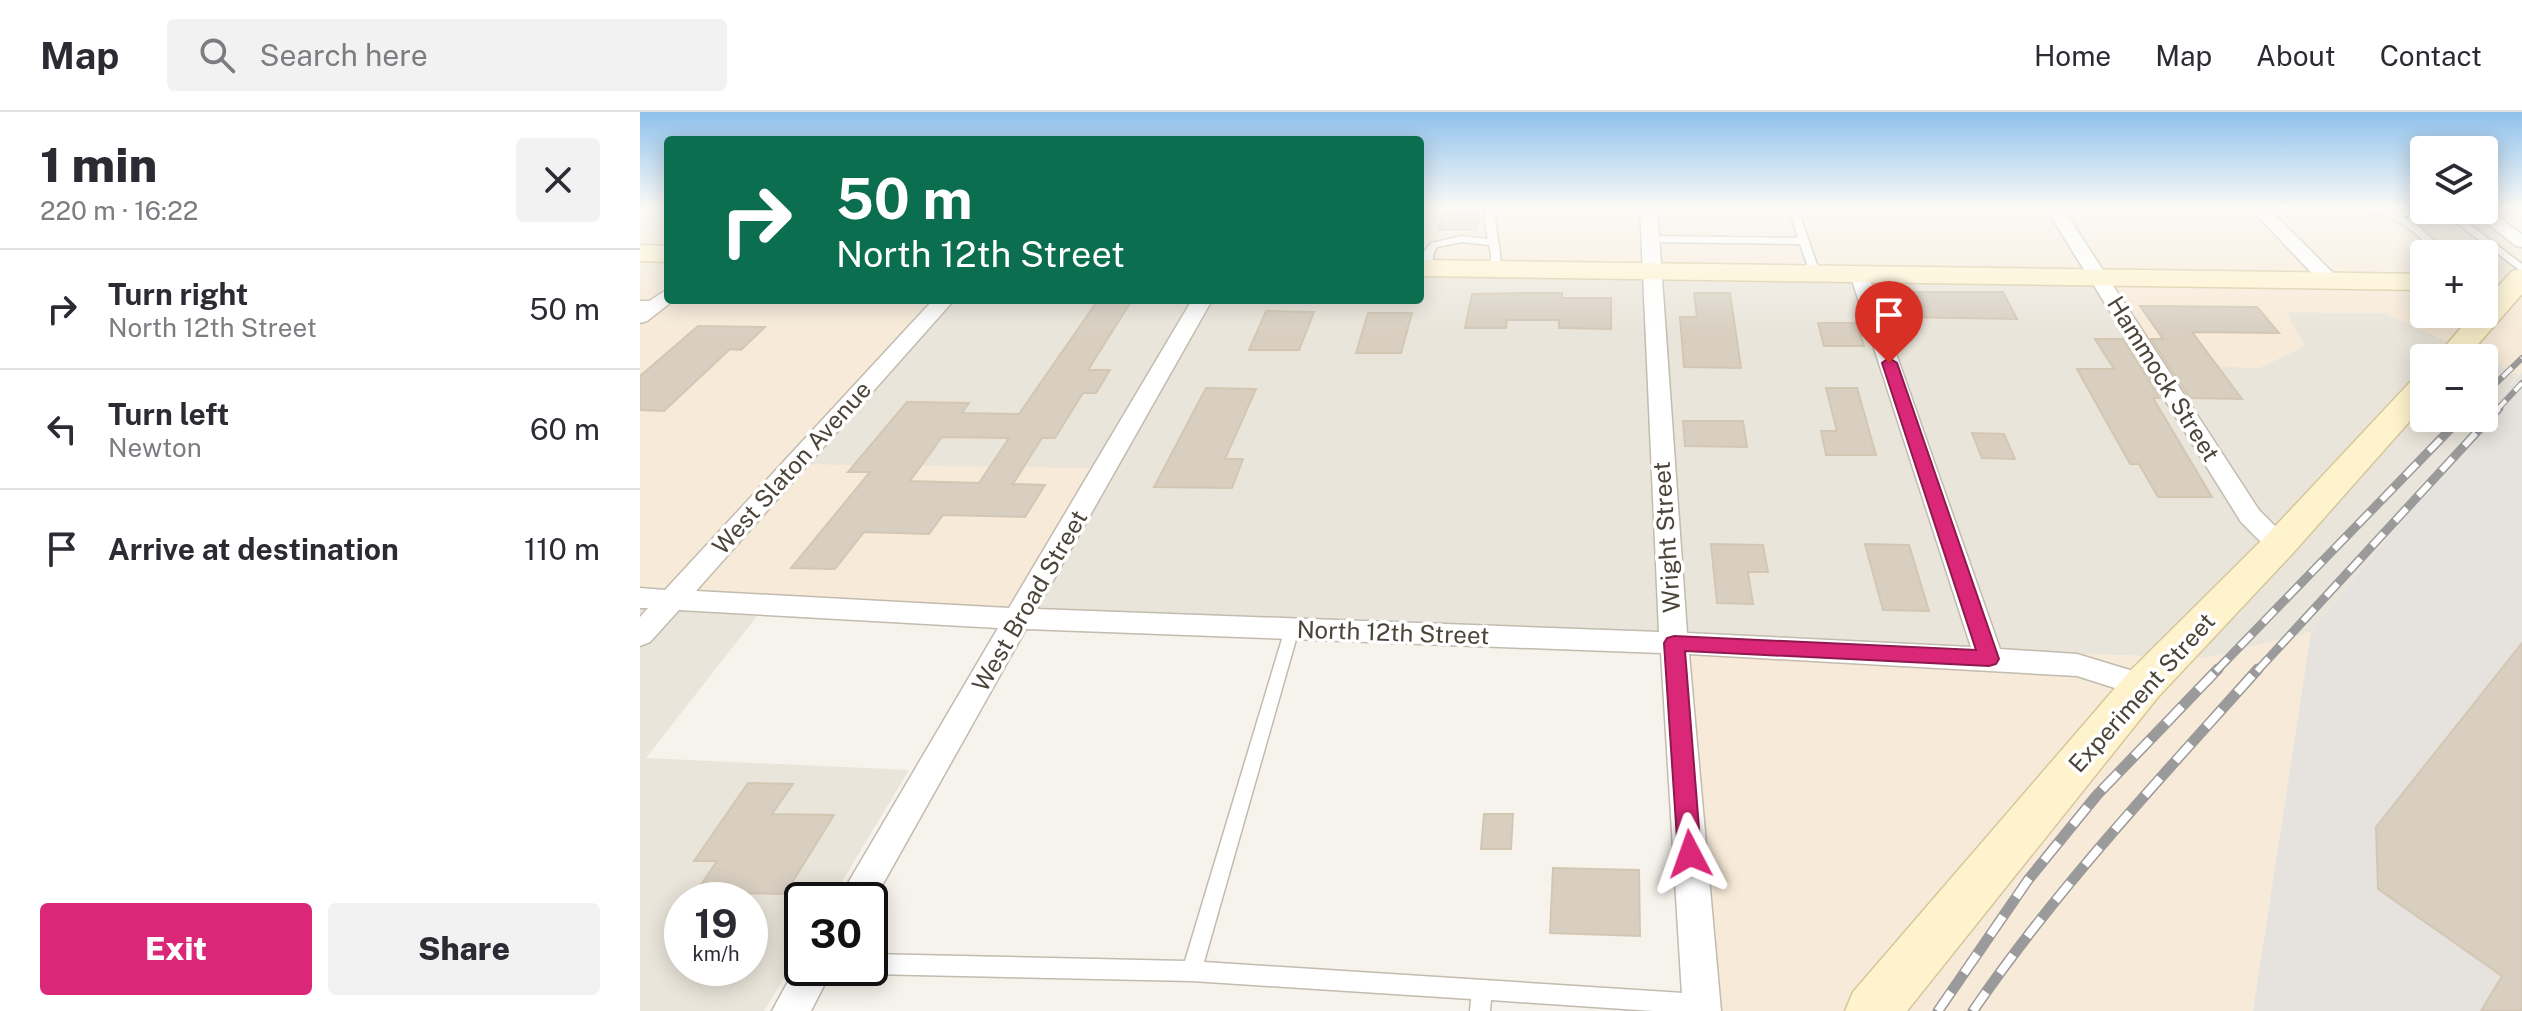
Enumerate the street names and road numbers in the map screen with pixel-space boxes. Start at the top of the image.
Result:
street label: Hammock Street [2102,291,2226,466]
street label: West Slaton Avenue [706,375,876,560]
street label: Wright Street [1647,461,1685,614]
street label: West Broad Street [966,505,1092,696]
street label: Experiment Street [2062,607,2220,778]
street label: North 12th Street [1296,615,1490,649]

